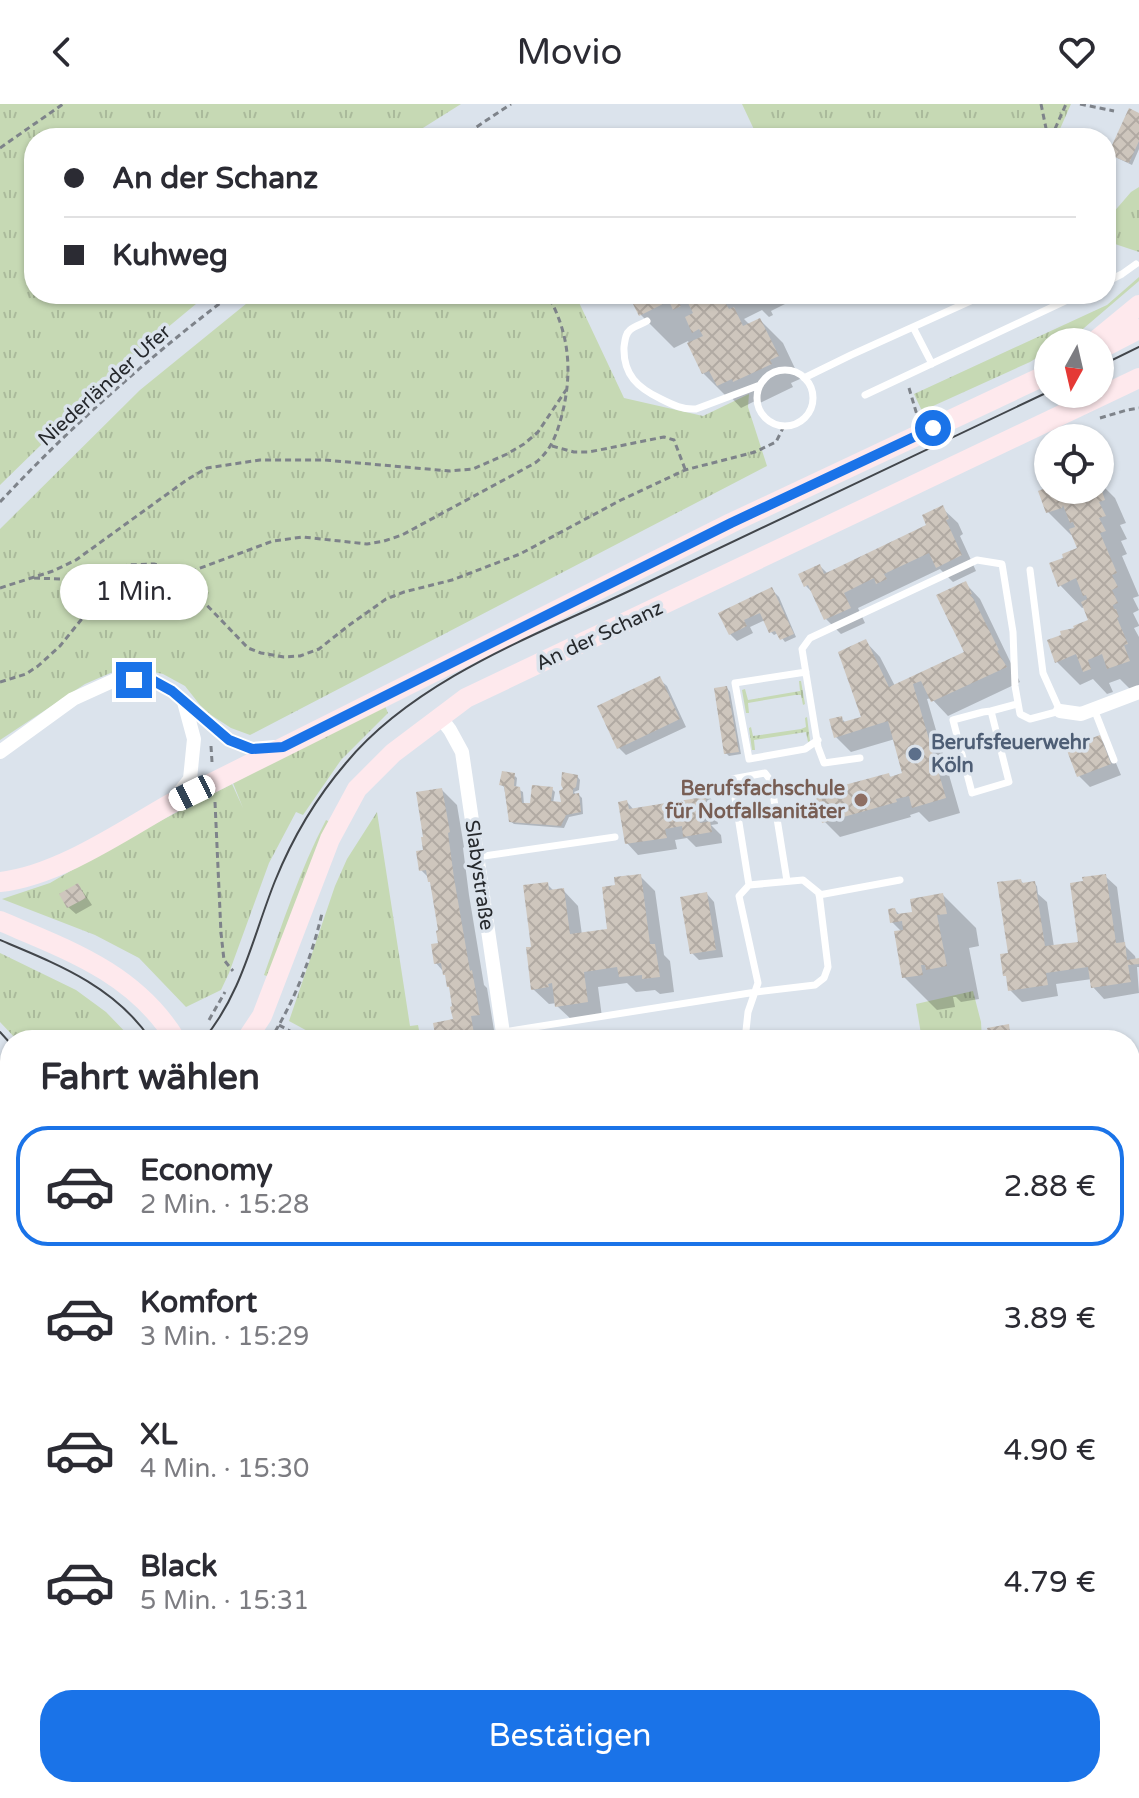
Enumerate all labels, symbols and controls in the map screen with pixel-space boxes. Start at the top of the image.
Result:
icon: back [40,30,84,74]
icon: heart [1055,30,1099,74]
text: Movio [517,31,622,74]
text: An der Schanz [112,160,318,197]
text: Kuhweg [112,237,228,274]
street label: Niederländer Ufer [33,320,176,452]
north arrow [1034,328,1114,408]
map controls [1034,328,1114,504]
route start [915,410,951,446]
button: locate [1034,424,1114,504]
callout: 1 Min. [60,564,208,620]
text: 1 Min. [95,576,173,607]
street label: An der Schanz [532,596,667,676]
route end [116,662,152,698]
place label: Berufsfeuerwehr Köln [931,731,1090,778]
marker: Berufsfeuerwehr Köln [906,745,924,763]
car [165,772,219,814]
place label: Berufsfachschule für Notfallsanitäter [665,777,845,824]
marker: Berufsfachschule für Notfallsanitäter [852,791,870,809]
street label: Slabystraße [459,818,499,932]
text: Fahrt wählen [40,1056,260,1099]
icon: car [44,1150,116,1222]
text: Economy [140,1152,273,1189]
text: 2.88 € [1004,1168,1096,1205]
text: 2 Min. · 15:28 [140,1189,309,1220]
icon: car [44,1282,116,1354]
text: Komfort [140,1284,257,1321]
text: 3.89 € [1004,1300,1096,1337]
text: 3 Min. · 15:29 [140,1321,309,1352]
icon: car [44,1414,116,1486]
text: XL [140,1416,177,1453]
text: 4.90 € [1003,1432,1096,1469]
text: 4 Min. · 15:30 [140,1453,309,1484]
icon: car [44,1546,116,1618]
text: Black [140,1548,217,1585]
text: 4.79 € [1004,1564,1096,1601]
text: 5 Min. · 15:31 [140,1585,309,1616]
button: Bestätigen [40,1690,1100,1782]

